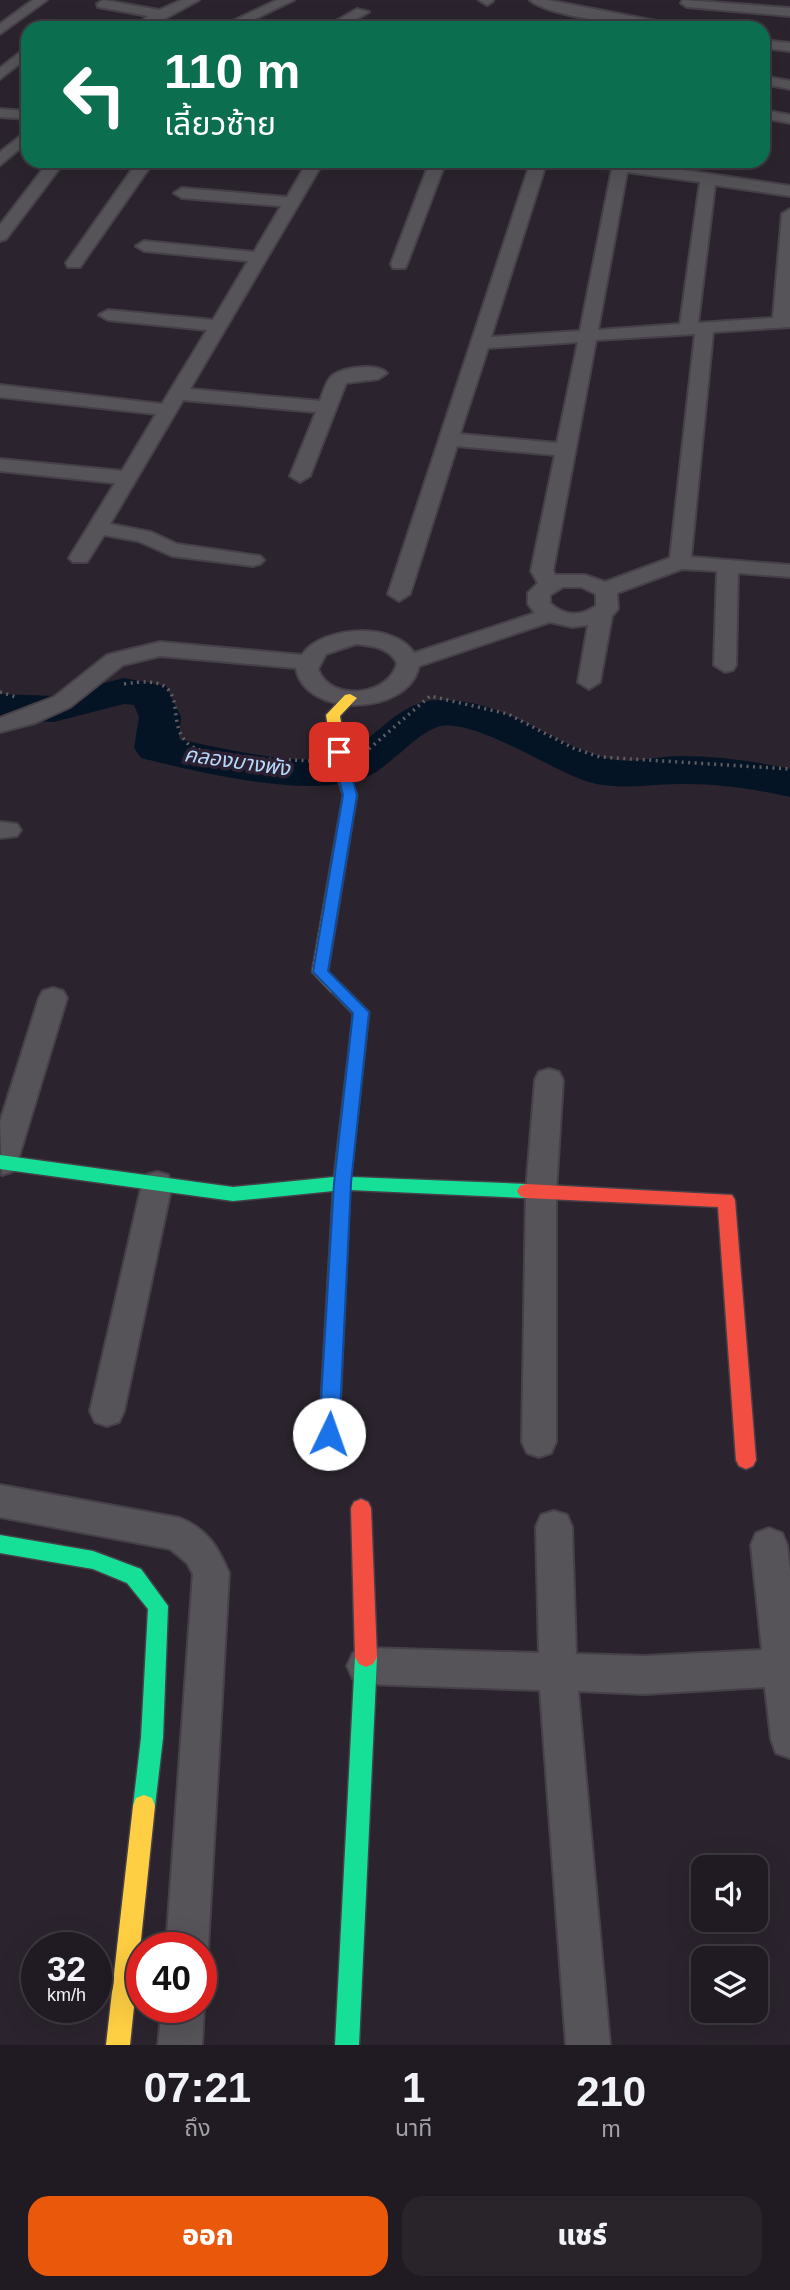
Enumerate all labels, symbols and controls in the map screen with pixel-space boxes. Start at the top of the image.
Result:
text: 110 m [164,44,300,98]
icon: left [49,49,140,140]
text: เลี้ยวซ้าย [164,106,276,142]
pin [309,722,369,782]
icon: arrive [320,733,358,771]
water label: คลองบางพัง [183,742,293,780]
position arrow [292,1397,366,1471]
map controls [691,1855,768,2023]
button: sound [691,1855,768,1932]
speed limit sign: 40 [126,1932,217,2023]
button: layers [691,1946,768,2023]
text: 32 [47,1949,86,1988]
text: km/h [47,1985,86,2005]
text: 07:21 [144,2064,251,2111]
text: 1 [402,2064,425,2111]
text: 210 [576,2068,646,2115]
text: ถึง [184,2115,211,2141]
text: นาที [395,2115,432,2141]
text: m [602,2116,621,2142]
button: ออก [28,2196,388,2276]
button: แชร์ [402,2196,762,2276]

